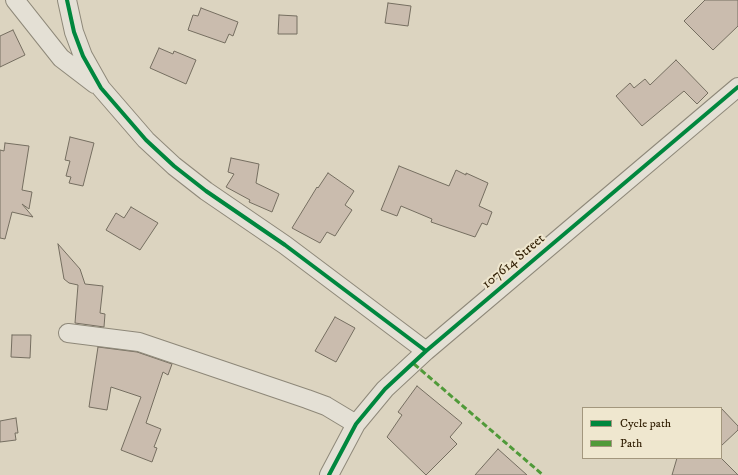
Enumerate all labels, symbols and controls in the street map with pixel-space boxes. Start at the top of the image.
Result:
street label: 107614 Street [479,231,549,293]
legend [582,407,722,459]
text: Cycle path [620,416,671,431]
text: Path [620,436,642,451]

